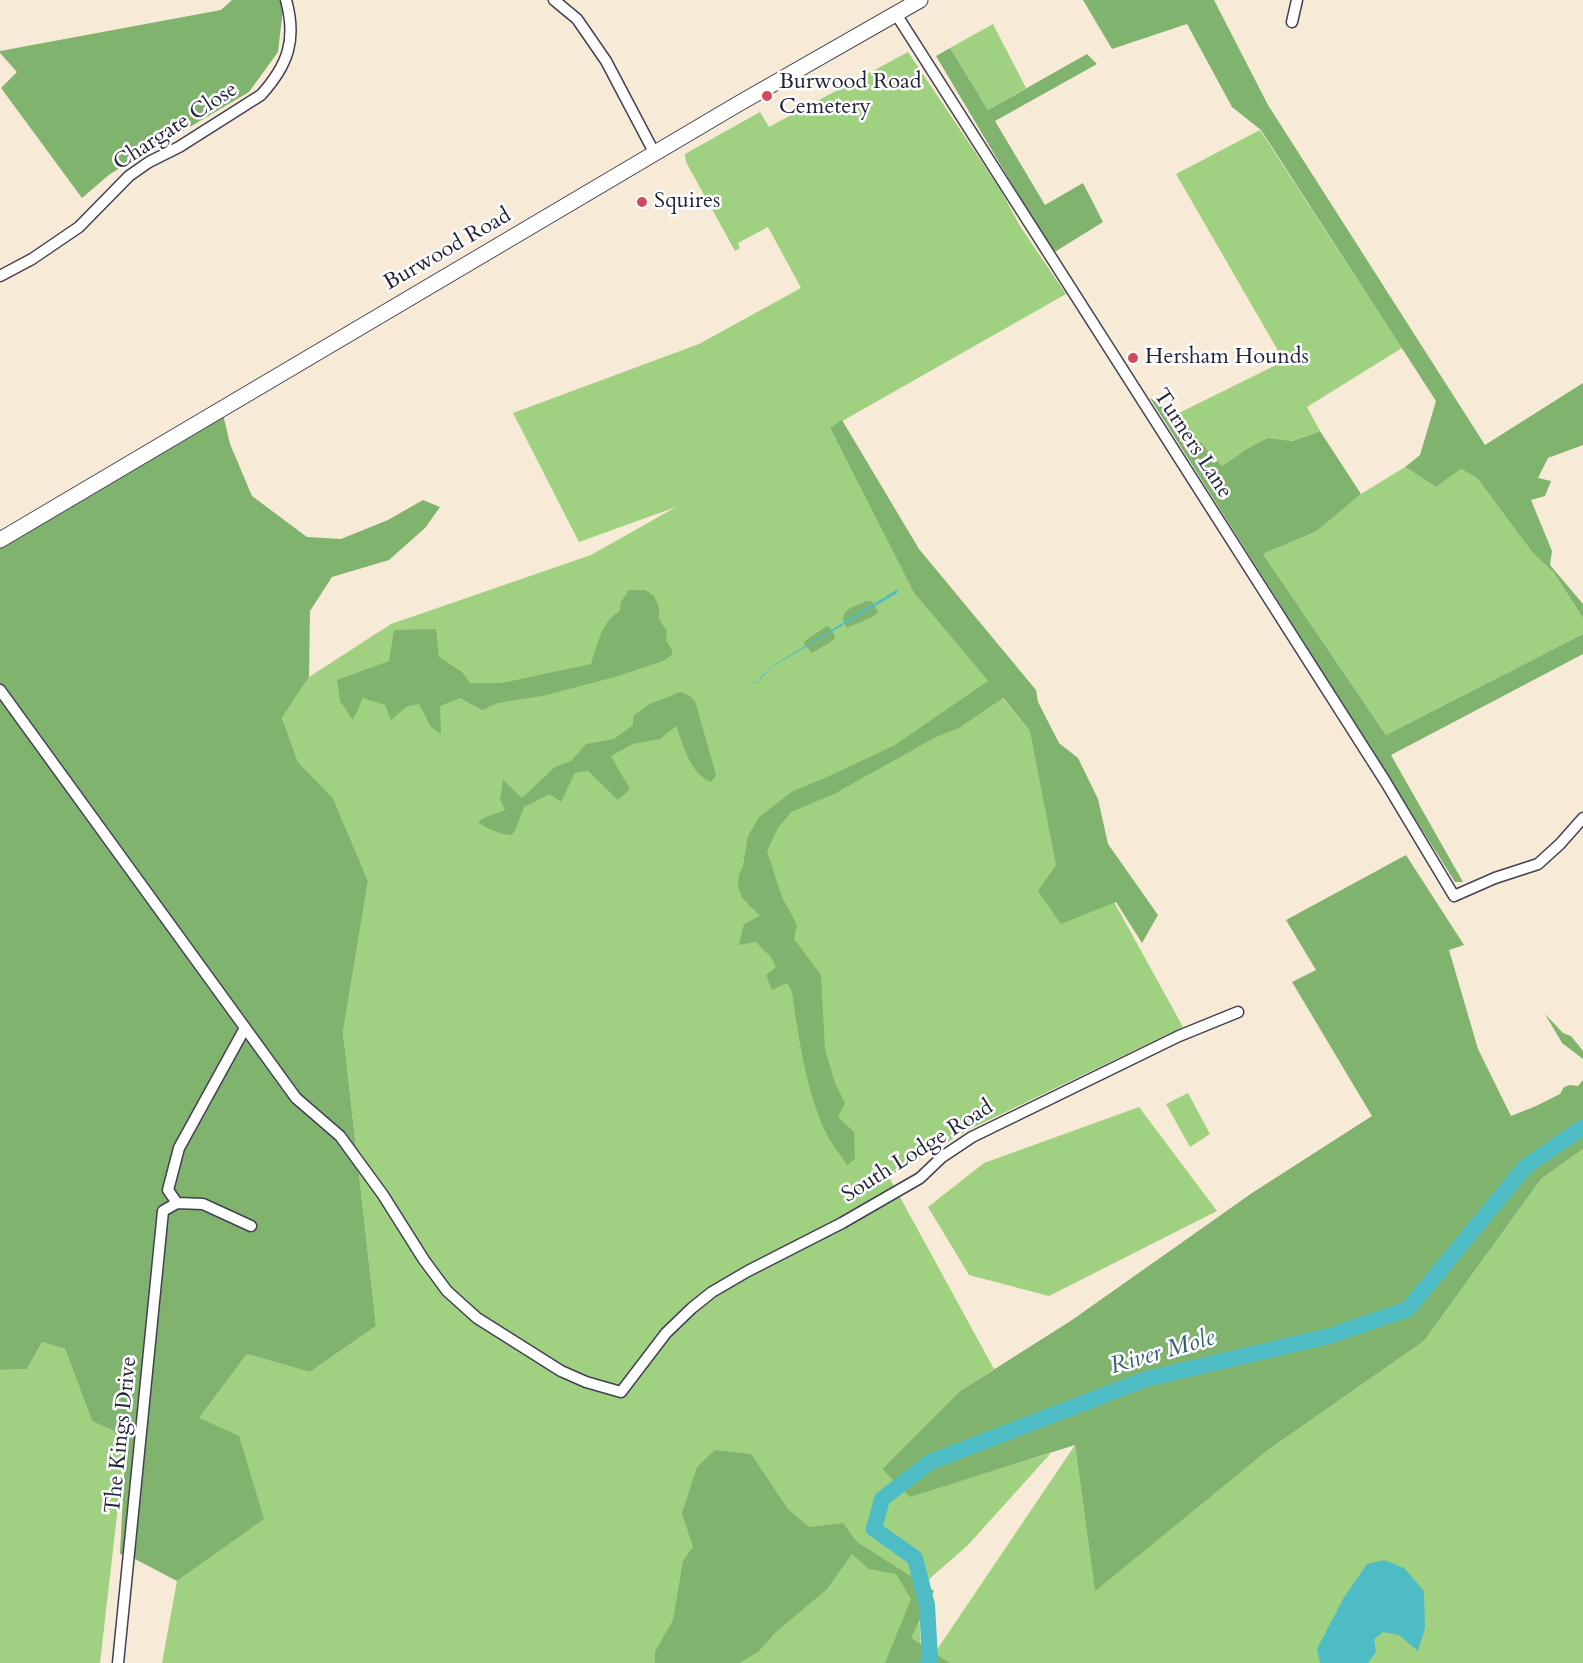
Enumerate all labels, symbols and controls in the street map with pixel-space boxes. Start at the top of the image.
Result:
place label: Burwood Road Cemetery [779,70,921,122]
street label: Chargate Close [109,77,243,177]
marker: Burwood Road Cemetery [760,89,774,103]
place label: Squires [654,189,720,215]
marker: Squires [635,195,649,209]
street label: Burwood Road [380,203,516,297]
place label: Hersham Hounds [1145,345,1309,371]
marker: Hersham Hounds [1126,351,1140,365]
street label: Turners Lane [1147,384,1237,504]
street label: South Lodge Road [837,1095,999,1209]
water label: River Mole [1107,1324,1219,1382]
street label: The Kings Drive [101,1355,143,1515]

